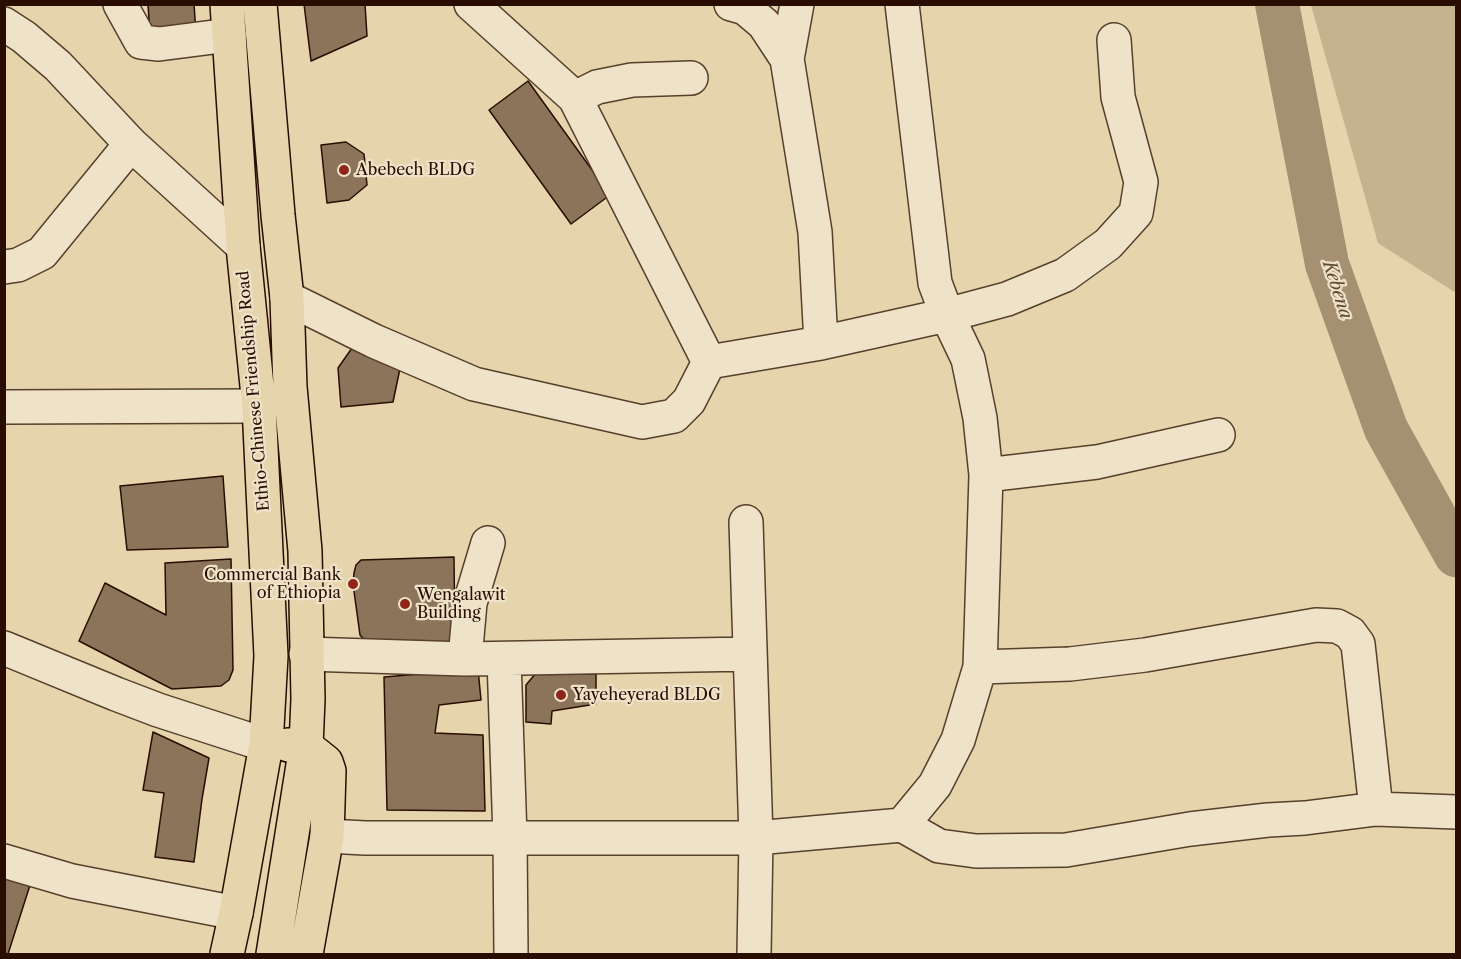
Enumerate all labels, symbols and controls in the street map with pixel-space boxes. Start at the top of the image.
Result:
place label: Abebech BLDG [356,160,475,180]
marker: Abebech BLDG [337,163,351,177]
water label: Kebena [1317,258,1357,322]
street label: Ethio-Chinese Friendship Road [234,270,274,512]
place label: Commercial Bank of Ethiopia [204,565,341,603]
marker: Commercial Bank of Ethiopia [346,577,360,591]
place label: Wengalawit Building [417,585,505,623]
marker: Wengalawit Building [398,597,412,611]
place label: Yayeheyerad BLDG [573,685,721,705]
marker: Yayeheyerad BLDG [554,688,568,702]

